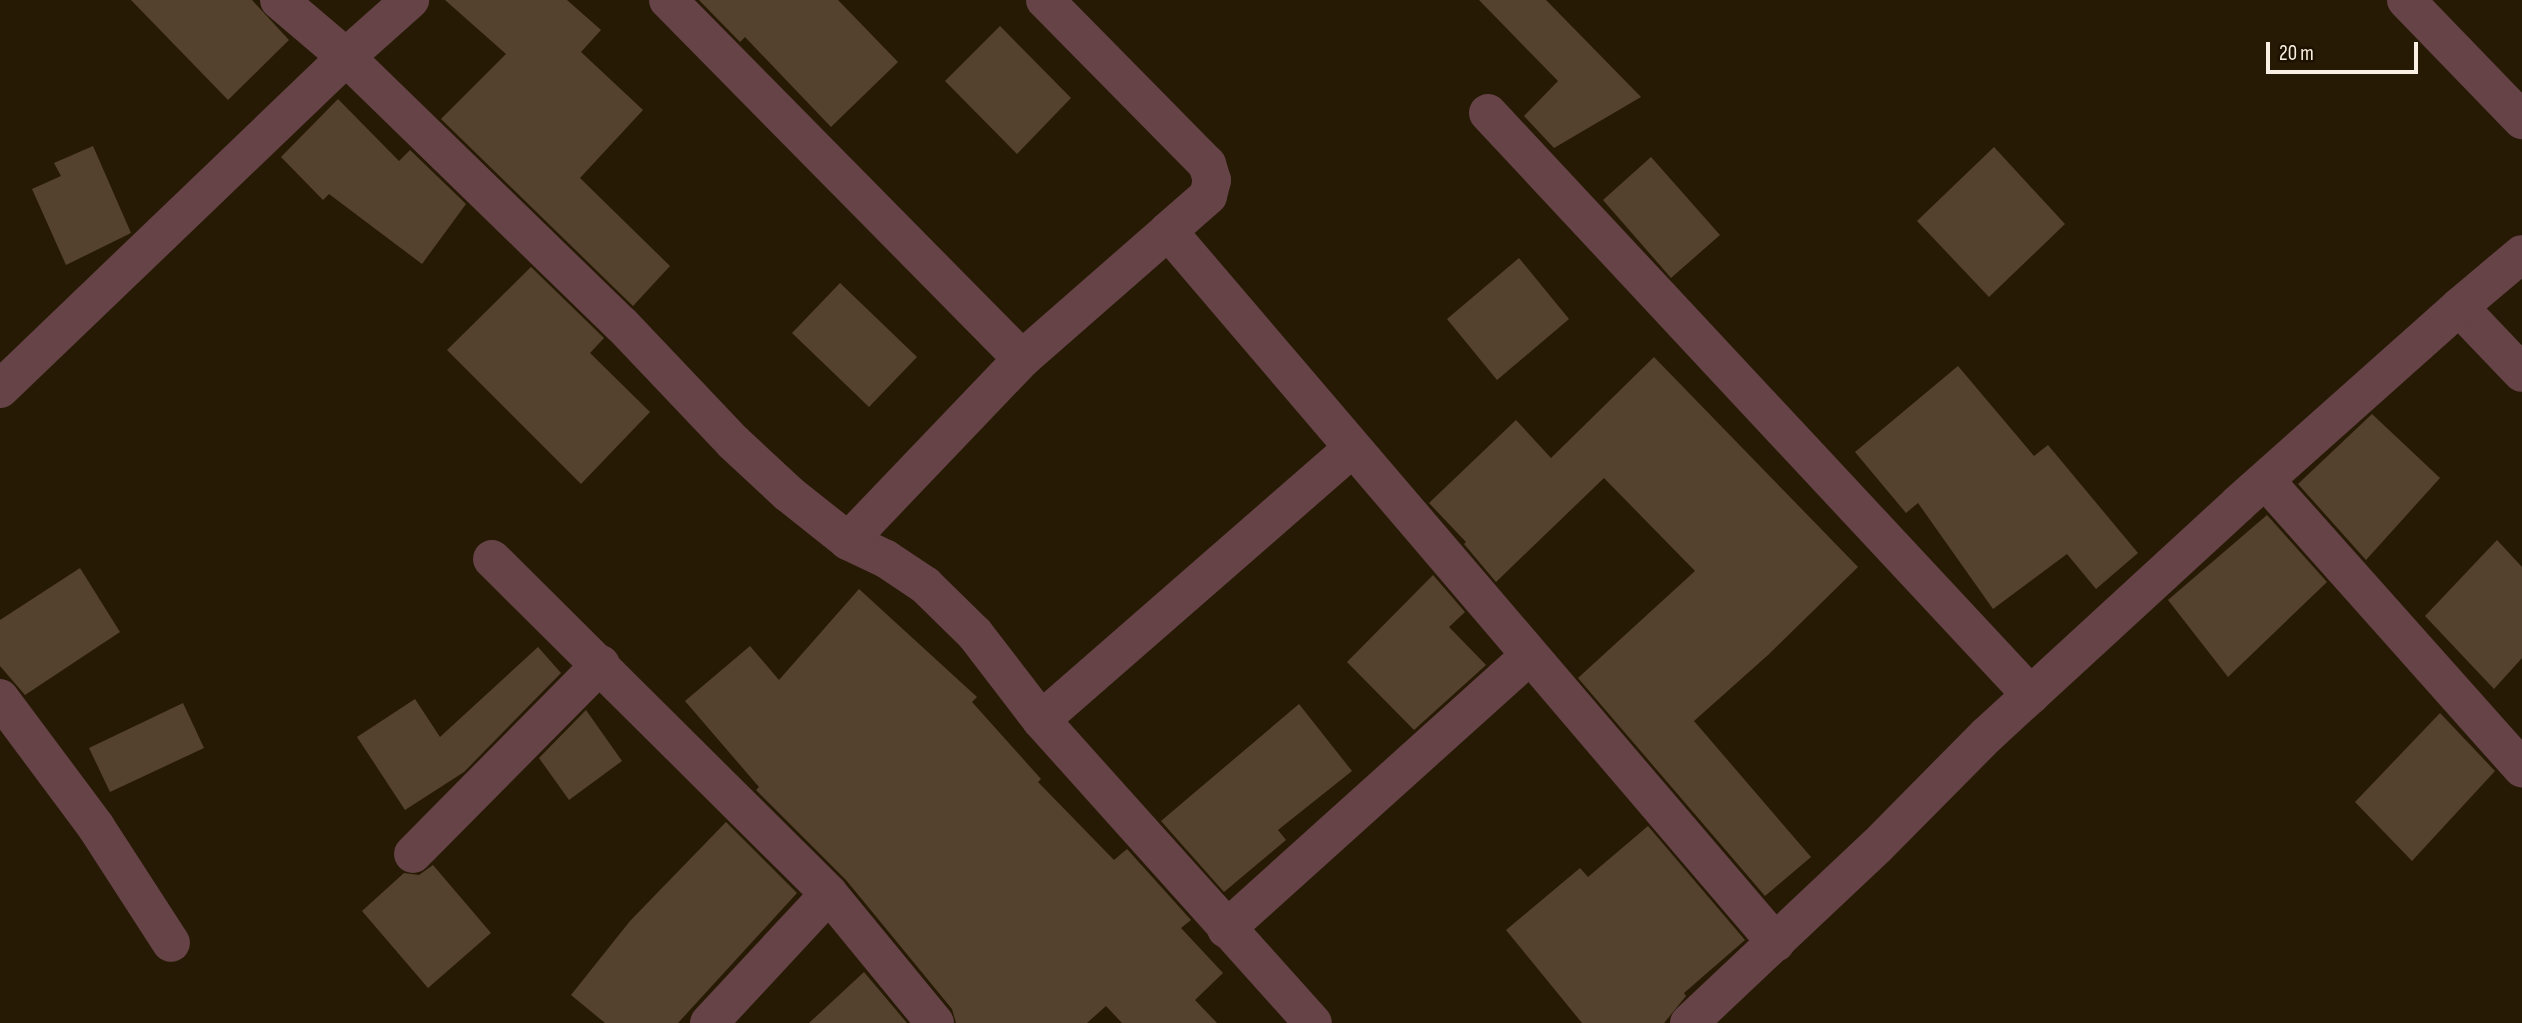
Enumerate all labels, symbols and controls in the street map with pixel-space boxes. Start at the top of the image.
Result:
scale bar [2270,28,2422,72]
text: 20 m [2279,41,2314,66]

